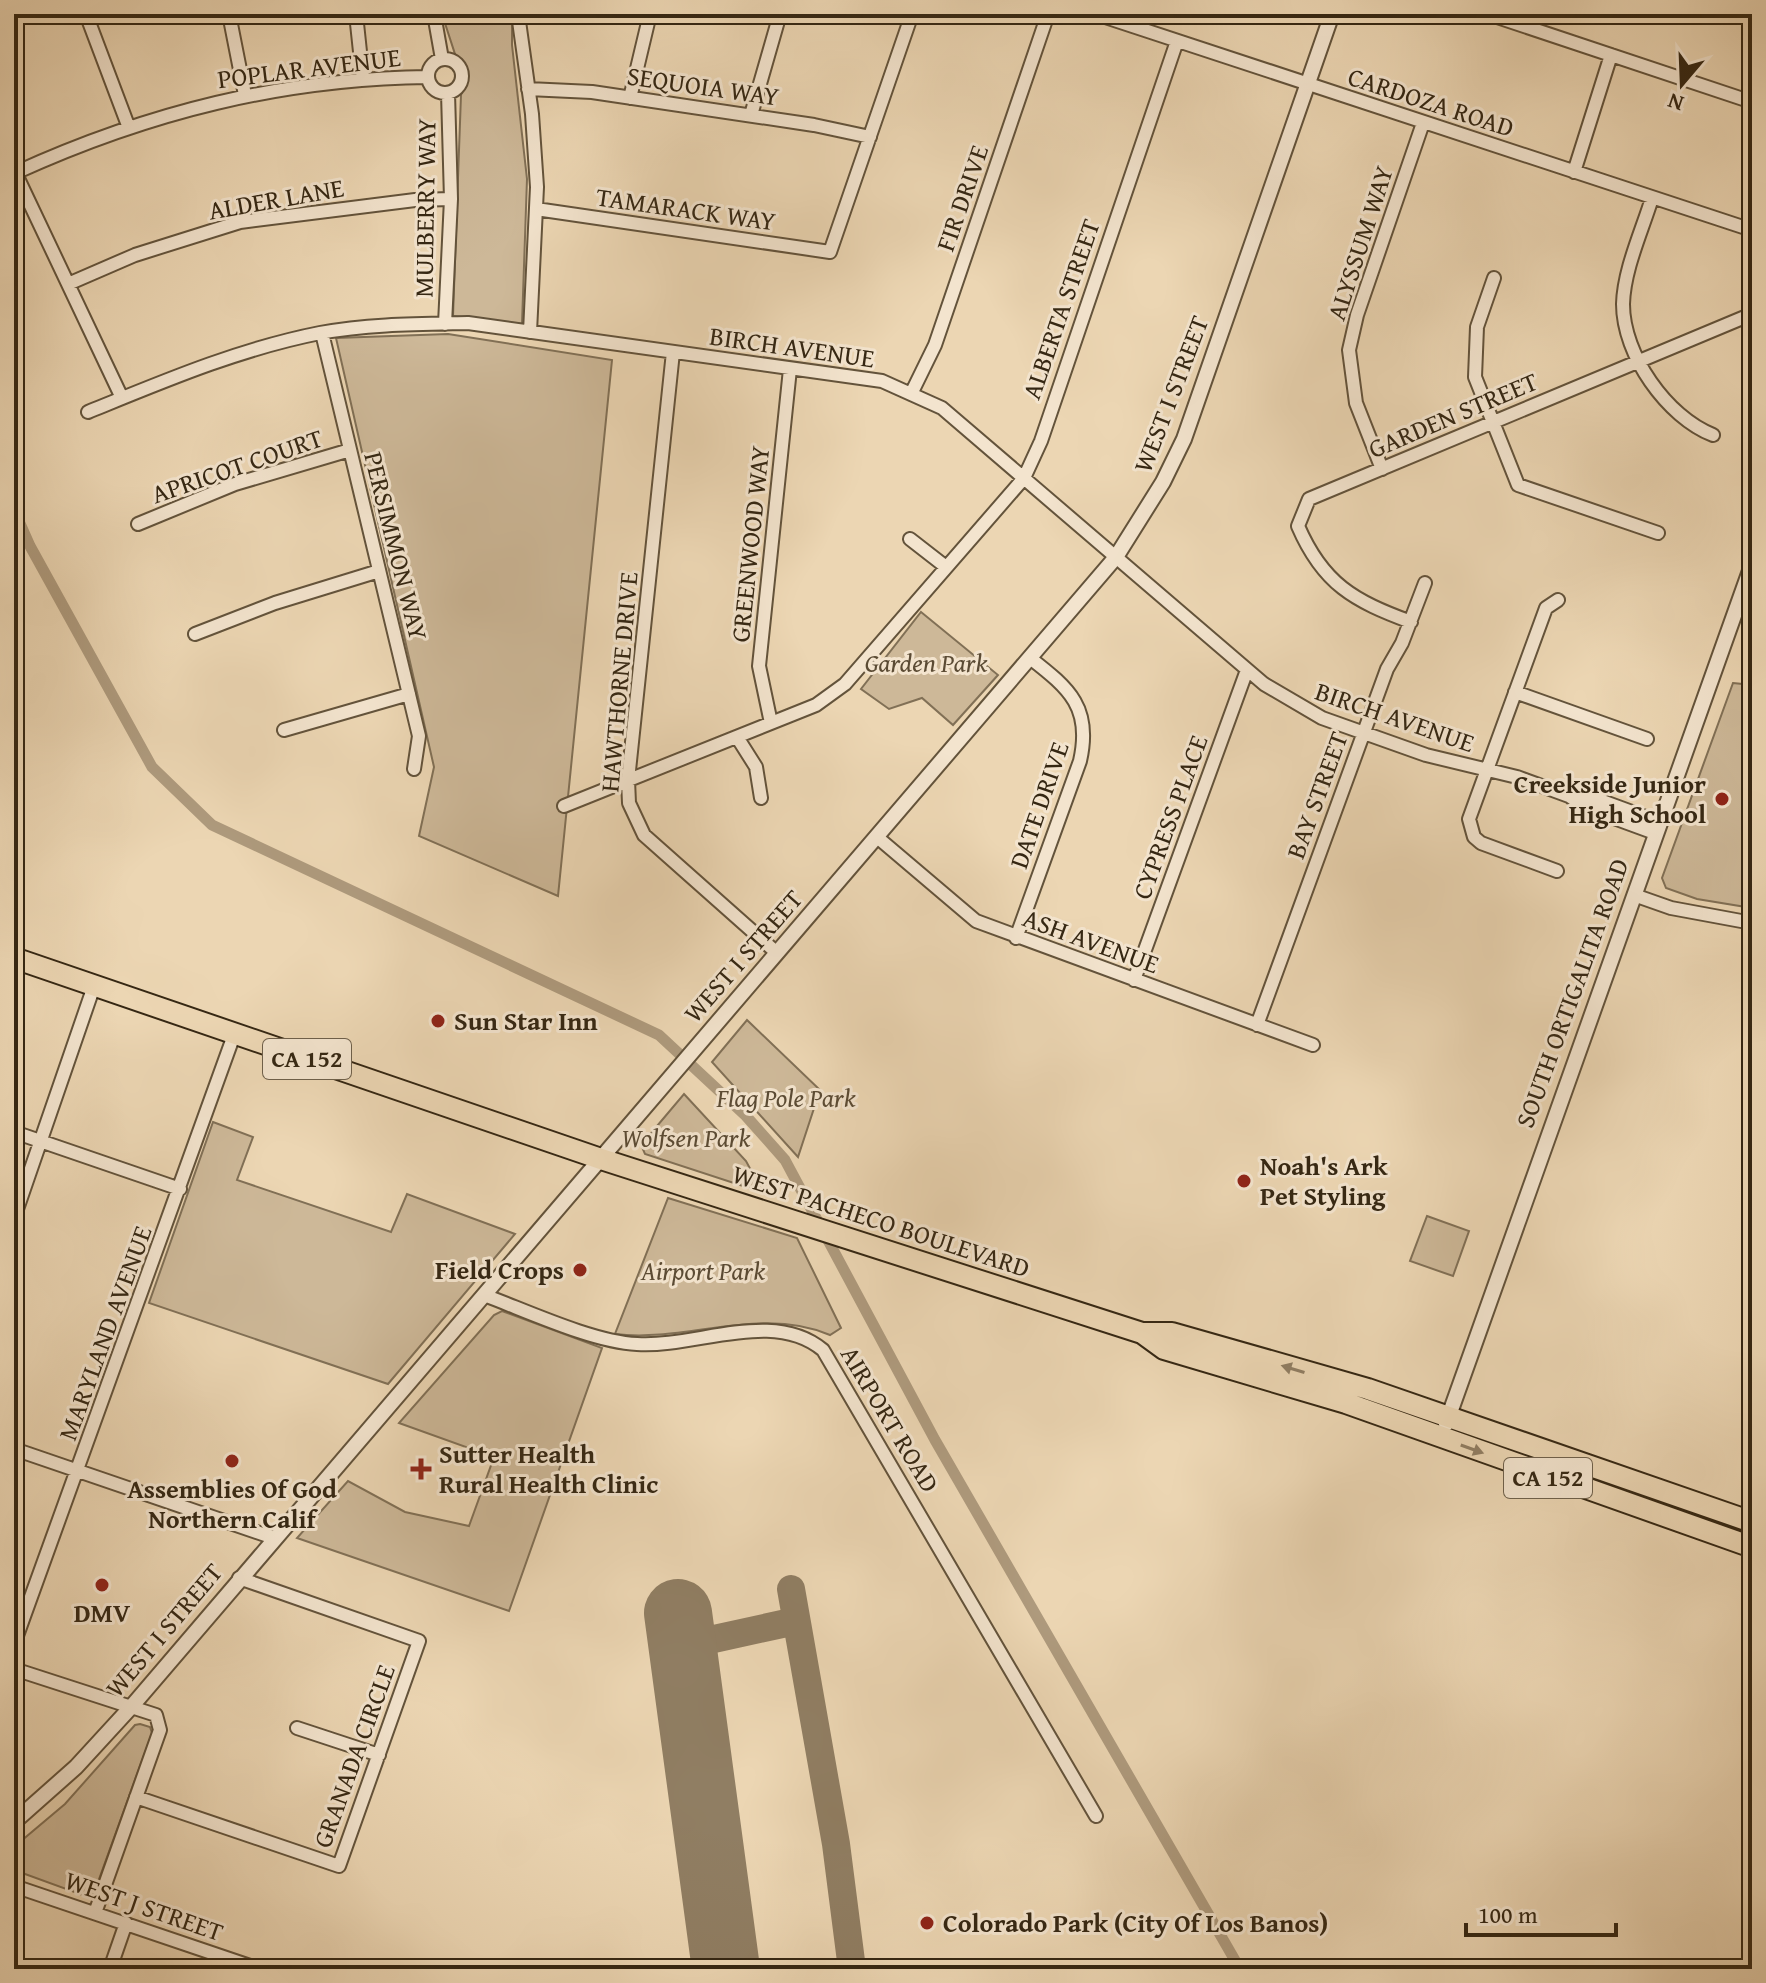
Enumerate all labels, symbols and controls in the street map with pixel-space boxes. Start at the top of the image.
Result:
street label: POPLAR AVENUE [215,37,403,98]
north arrow [1642,44,1722,124]
street label: SEQUOIA WAY [624,56,782,116]
street label: CARDOZA ROAD [1343,56,1519,147]
text: N [1663,85,1688,120]
street label: MULBERRY WAY [403,118,446,298]
street label: FIR DRIVE [925,139,998,256]
street label: ALYSSUM WAY [1316,160,1403,325]
street label: ALDER LANE [205,167,347,230]
street label: TAMARACK WAY [594,177,779,240]
street label: ALBERTA STREET [1011,213,1110,404]
street label: WEST I STREET [1123,309,1218,478]
street label: BIRCH AVENUE [707,316,877,377]
street label: GARDEN STREET [1362,361,1544,468]
street label: APRICOT COURT [146,418,328,513]
street label: GREENWOOD WAY [720,443,779,644]
street label: PERSIMMON WAY [354,447,439,645]
street label: HAWTHORNE DRIVE [589,570,648,794]
park label: Garden Park [865,643,987,682]
street label: BIRCH AVENUE [1310,671,1480,762]
street label: BAY STREET [1276,725,1358,864]
street label: CYPRESS PLACE [1122,729,1217,904]
street label: DATE DRIVE [999,736,1078,874]
place label: Creekside Junior High School [1514,764,1706,833]
marker: Creekside Junior High School [1713,790,1731,808]
street label: SOUTH ORTIGALITA ROAD [1505,853,1638,1133]
street label: WEST I STREET [674,880,812,1031]
street label: ASH AVENUE [1017,898,1165,983]
place label: Sun Star Inn [454,1001,598,1040]
marker: Sun Star Inn [429,1012,447,1030]
road number: CA 152 [263,1039,351,1079]
park label: Flag Pole Park [715,1078,856,1117]
park label: Wolfsen Park [622,1118,751,1157]
place label: Noah's Ark Pet Styling [1260,1146,1388,1215]
street label: WEST PACHECO BOULEVARD [727,1154,1035,1287]
marker: Noah's Ark Pet Styling [1235,1172,1253,1190]
street label: MARYLAND AVENUE [48,1220,161,1446]
place label: Field Crops [435,1250,564,1289]
park label: Airport Park [640,1251,765,1290]
marker: Field Crops [571,1261,589,1279]
street label: AIRPORT ROAD [831,1338,950,1499]
one-way arrow [1280,1362,1304,1375]
place label: Sutter Health Rural Health Clinic [439,1434,658,1503]
one-way arrow [1460,1444,1484,1456]
marker: Assemblies Of God Northern Calif [223,1452,241,1470]
marker: Sutter Health Rural Health Clinic [410,1458,432,1480]
road number: CA 152 [1504,1458,1592,1498]
place label: Assemblies Of God Northern Calif [127,1469,337,1538]
street label: WEST I STREET [96,1554,232,1705]
marker: DMV [93,1576,111,1594]
place label: DMV [74,1593,131,1632]
street label: GRANADA CIRCLE [302,1659,405,1853]
street label: WEST J STREET [60,1860,229,1951]
scale bar [1466,1887,1616,1937]
text: 100 m [1478,1897,1538,1932]
place label: Colorado Park (City Of Los Banos) [943,1903,1328,1942]
marker: Colorado Park (City Of Los Banos) [918,1914,936,1932]

